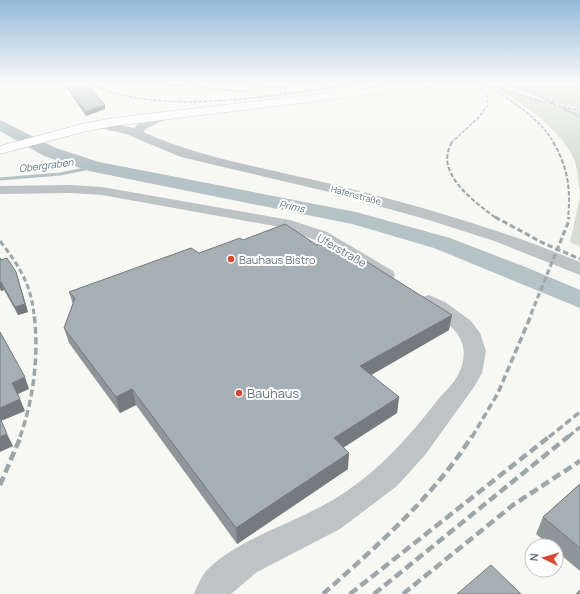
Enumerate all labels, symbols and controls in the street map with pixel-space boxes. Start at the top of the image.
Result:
water label: Obergraben [18,155,75,175]
street label: Hafenstraße [329,182,383,208]
water label: Prims [278,197,307,215]
street label: Uferstraße [315,230,370,270]
place label: Bauhaus Bistro [239,252,316,267]
marker: Bauhaus Bistro [226,254,236,264]
place label: Bauhaus [247,384,300,402]
marker: Bauhaus [234,388,244,398]
north arrow [524,538,564,578]
text: N [526,552,541,562]

